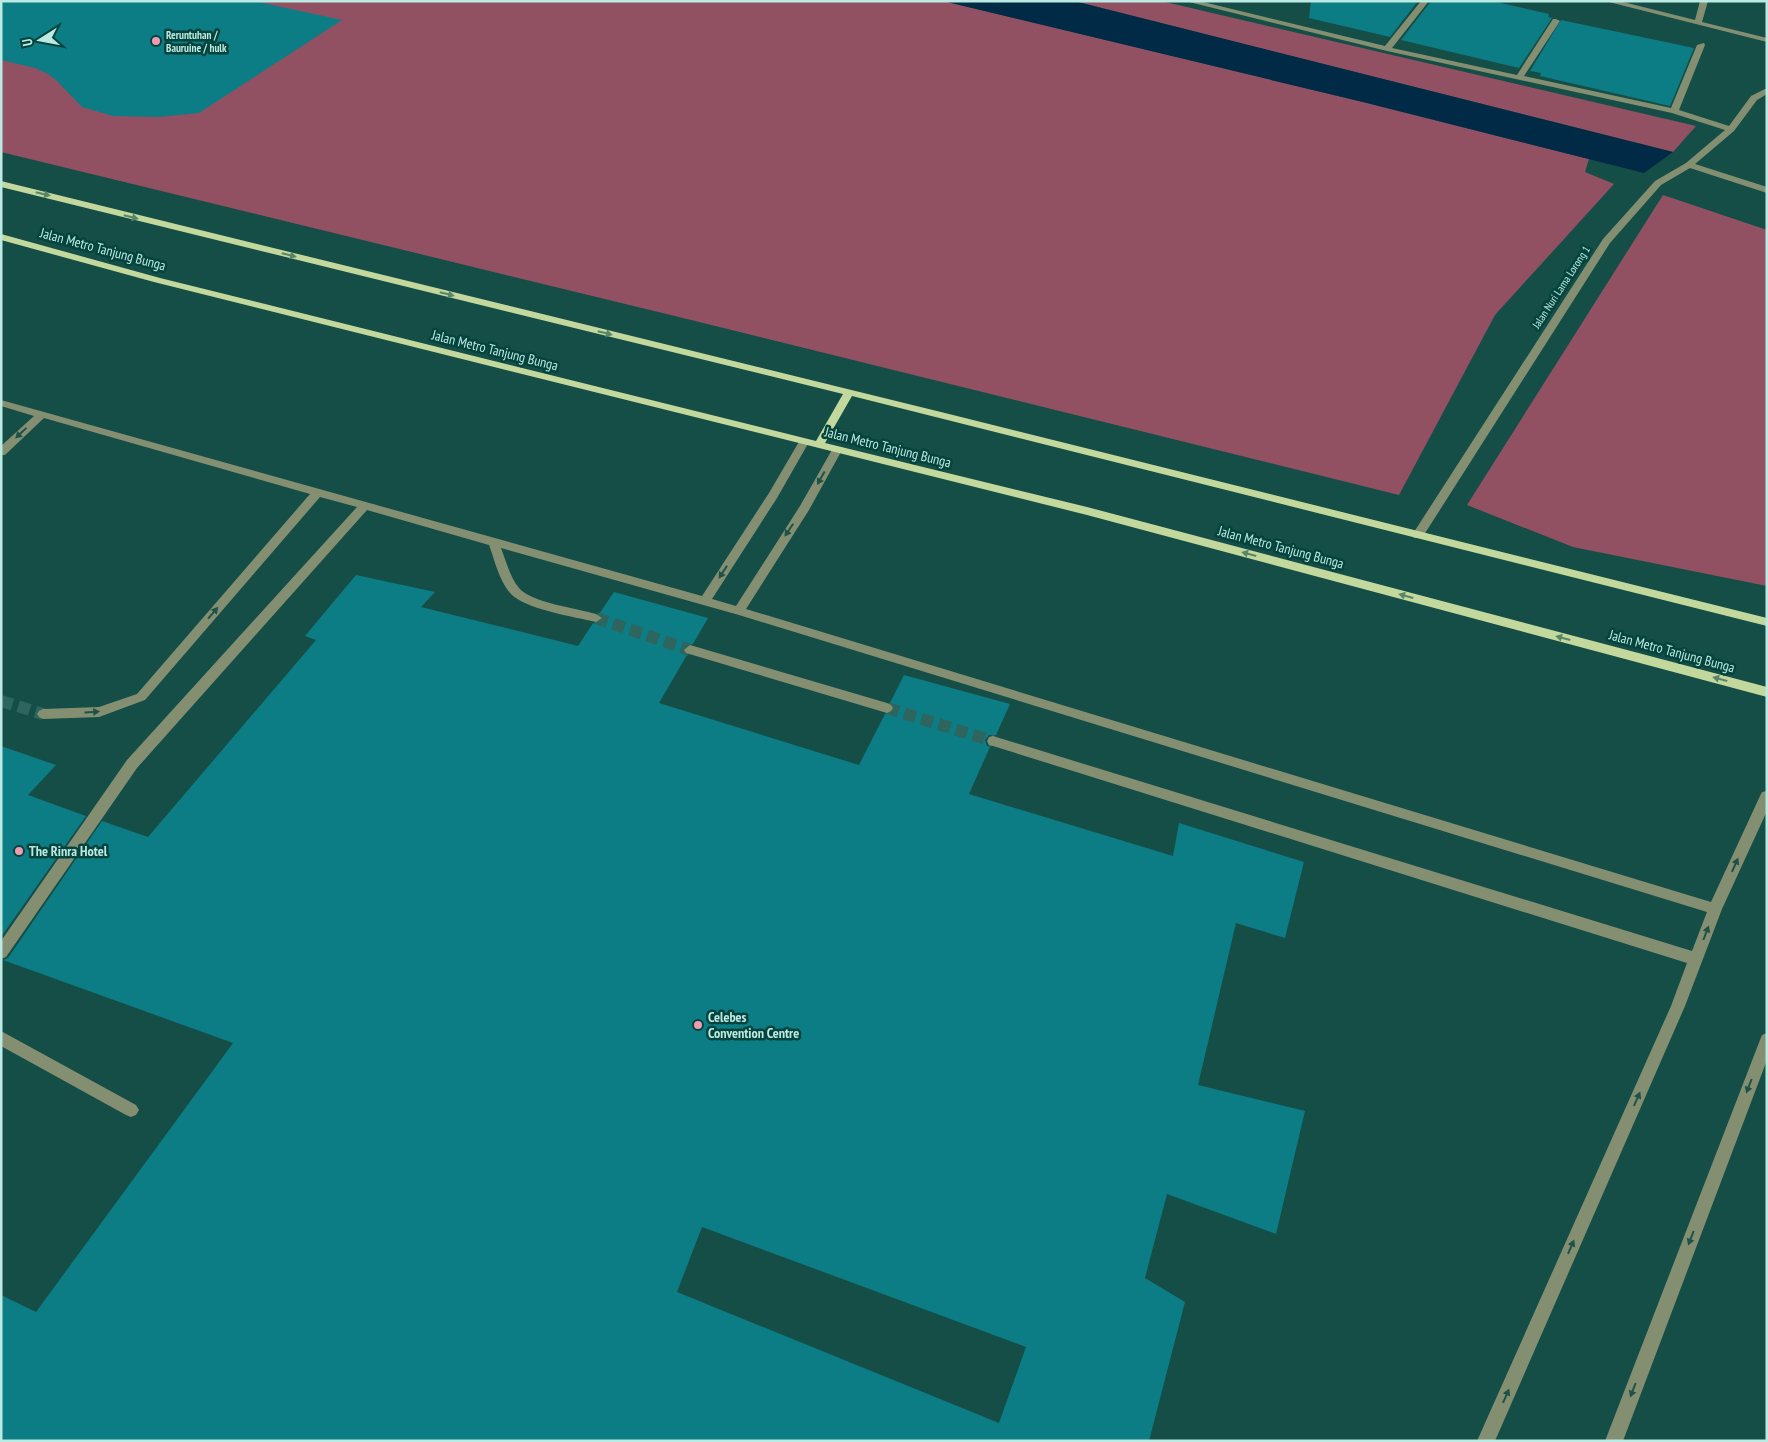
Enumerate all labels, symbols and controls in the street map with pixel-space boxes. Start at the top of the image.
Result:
north arrow [15,15,65,65]
place label: Reruntuhan / Bauruine / hulk [166,28,227,55]
marker: Reruntuhan / Bauruine / hulk [150,35,162,47]
text: U [18,37,37,48]
one-way arrow [35,190,50,198]
one-way arrow [124,213,139,221]
street label: Jalan Metro Tanjung Bunga [37,223,168,274]
street label: Jalan Nuri Lama Lorong 1 [1529,243,1593,332]
one-way arrow [282,251,297,259]
one-way arrow [439,290,454,298]
street label: Jalan Metro Tanjung Bunga [429,325,560,374]
one-way arrow [597,329,612,337]
street label: Jalan Metro Tanjung Bunga [822,422,953,471]
one-way arrow [16,427,28,439]
one-way arrow [817,471,825,485]
street label: Jalan Metro Tanjung Bunga [1215,521,1346,572]
one-way arrow [784,523,794,537]
one-way arrow [1241,550,1256,558]
one-way arrow [719,565,728,579]
one-way arrow [1398,592,1413,600]
one-way arrow [207,608,219,620]
street label: Jalan Metro Tanjung Bunga [1606,625,1737,676]
one-way arrow [1555,633,1570,641]
one-way arrow [1712,675,1727,683]
one-way arrow [84,708,100,716]
place label: The Rinra Hotel [29,842,108,860]
marker: The Rinra Hotel [13,845,25,857]
one-way arrow [1732,858,1740,872]
one-way arrow [1703,925,1710,940]
place label: Celebes Convention Centre [708,1008,799,1042]
marker: Celebes Convention Centre [692,1019,704,1031]
one-way arrow [1745,1079,1753,1094]
one-way arrow [1633,1092,1641,1106]
one-way arrow [1687,1231,1695,1246]
one-way arrow [1568,1240,1576,1254]
one-way arrow [1629,1382,1636,1397]
one-way arrow [1502,1389,1510,1403]

